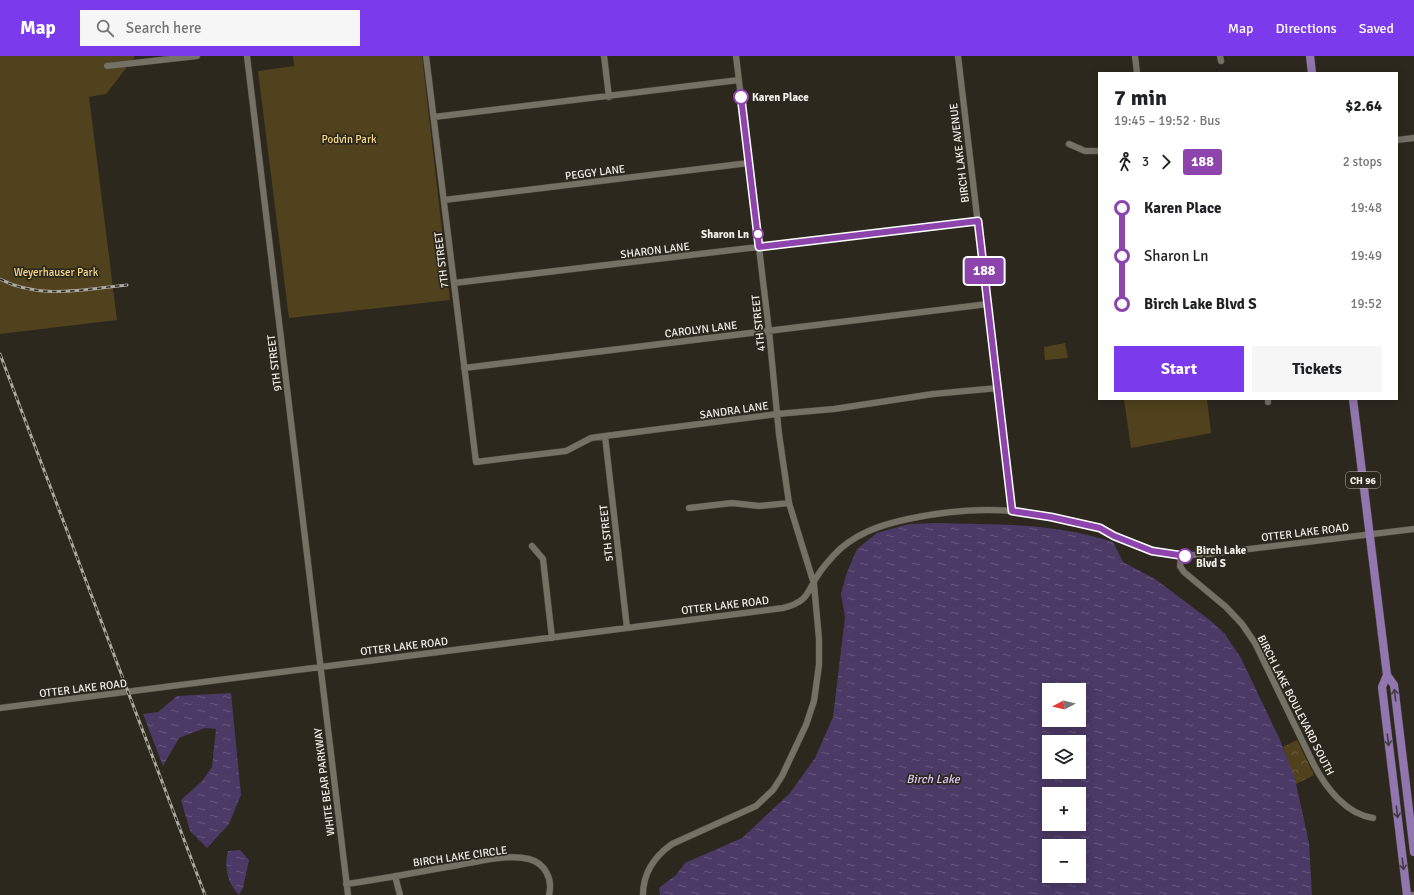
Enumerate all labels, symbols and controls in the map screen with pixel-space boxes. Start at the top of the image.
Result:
search box [80,10,360,46]
text: Map [20,16,56,40]
icon: search [94,17,116,39]
text: Search here [126,19,201,37]
text: Map [1228,20,1254,37]
text: Directions [1276,20,1337,37]
text: Saved [1359,20,1394,37]
text: 7 min [1114,84,1167,111]
marker: Karen Place [733,89,749,105]
place label: Karen Place [752,91,809,104]
text: $2.64 [1345,97,1382,115]
street label: BIRCH LAKE AVENUE [947,102,972,203]
text: 19:45 – 19:52 · Bus [1114,113,1220,129]
park label: Podvin Park [322,133,377,146]
icon: walk [1114,151,1136,173]
icon: forward [1155,151,1177,173]
text: 188 [1191,153,1214,170]
text: 3 [1142,154,1149,170]
text: 2 stops [1343,154,1382,170]
street label: PEGGY LANE [564,162,626,183]
text: Karen Place [1144,199,1221,217]
text: 19:48 [1350,200,1382,216]
place label: Sharon Ln [701,228,749,241]
marker: Sharon Ln [752,228,764,240]
street label: 7TH STREET [432,230,451,289]
street label: SHARON LANE [620,240,691,261]
text: Sharon Ln [1144,247,1208,265]
text: 19:49 [1350,248,1382,264]
line badge: 188 [961,258,1007,284]
text: 188 [973,262,995,279]
park label: Weyerhauser Park [14,266,99,279]
street label: 4TH STREET [749,293,768,352]
text: Birch Lake Blvd S [1144,295,1257,313]
text: 19:52 [1350,296,1382,312]
street label: CAROLYN LANE [664,319,738,340]
street label: 9TH STREET [265,333,284,392]
button: Start [1114,346,1244,392]
button: Tickets [1252,346,1382,392]
street label: SANDRA LANE [699,399,769,422]
road number: CH 96 [1346,472,1380,488]
street label: 5TH STREET [597,503,616,562]
street label: OTTER LAKE ROAD [1260,521,1350,544]
place label: Birch Lake Blvd S [1196,544,1247,570]
marker: Birch Lake Blvd S [1177,548,1193,564]
street label: OTTER LAKE ROAD [680,594,770,617]
street label: BIRCH LAKE BOULEVARD SOUTH [1254,633,1337,777]
street label: OTTER LAKE ROAD [359,635,449,658]
street label: OTTER LAKE ROAD [38,677,128,700]
north arrow [1042,683,1086,727]
map controls [1042,683,1086,883]
one-way arrow [1391,689,1399,702]
street label: WHITE BEAR PARKWAY [311,727,338,837]
one-way arrow [1385,733,1392,746]
button: layers [1042,735,1086,779]
water label: Birch Lake [906,772,961,787]
button: + [1042,787,1086,831]
one-way arrow [1393,805,1400,818]
button: − [1042,839,1086,883]
street label: BIRCH LAKE CIRCLE [412,843,508,870]
one-way arrow [1399,857,1407,870]

